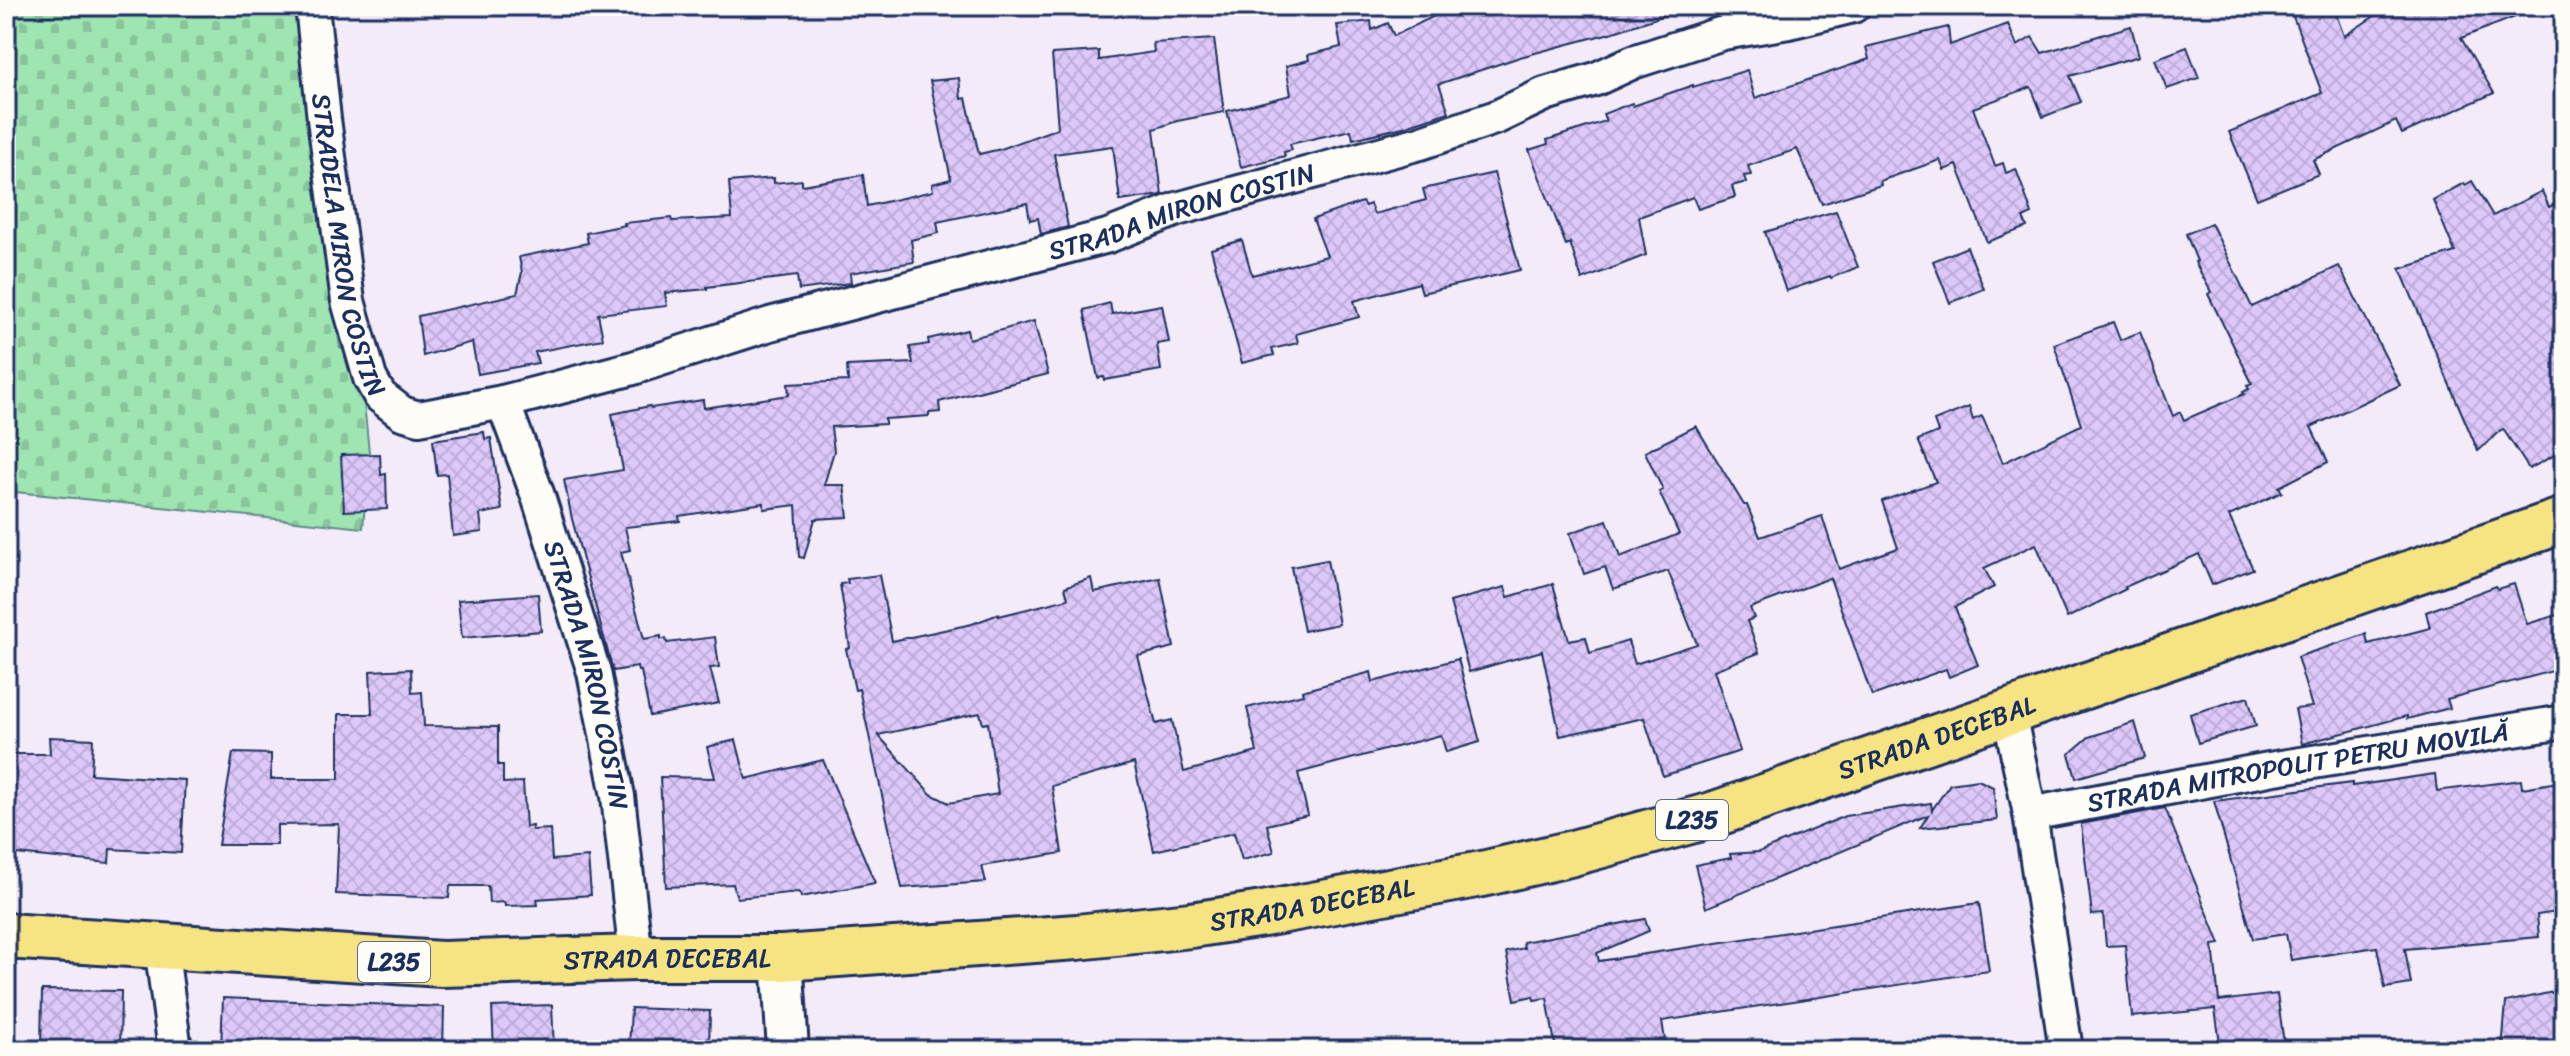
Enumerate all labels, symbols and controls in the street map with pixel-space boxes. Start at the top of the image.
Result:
street label: STRADELA MIRON COSTIN [298,91,399,406]
street label: STRADA MIRON COSTIN [1043,150,1320,274]
street label: STRADA MIRON COSTIN [530,534,642,812]
street label: STRADA DECEBAL [1831,682,2042,793]
street label: STRADA MITROPOLIT PETRU MOVILĂ [2083,708,2514,826]
road number: L235 [1656,800,1728,840]
street label: STRADA DECEBAL [1206,864,1418,945]
street label: STRADA DECEBAL [563,935,771,983]
road number: L235 [358,942,430,982]

